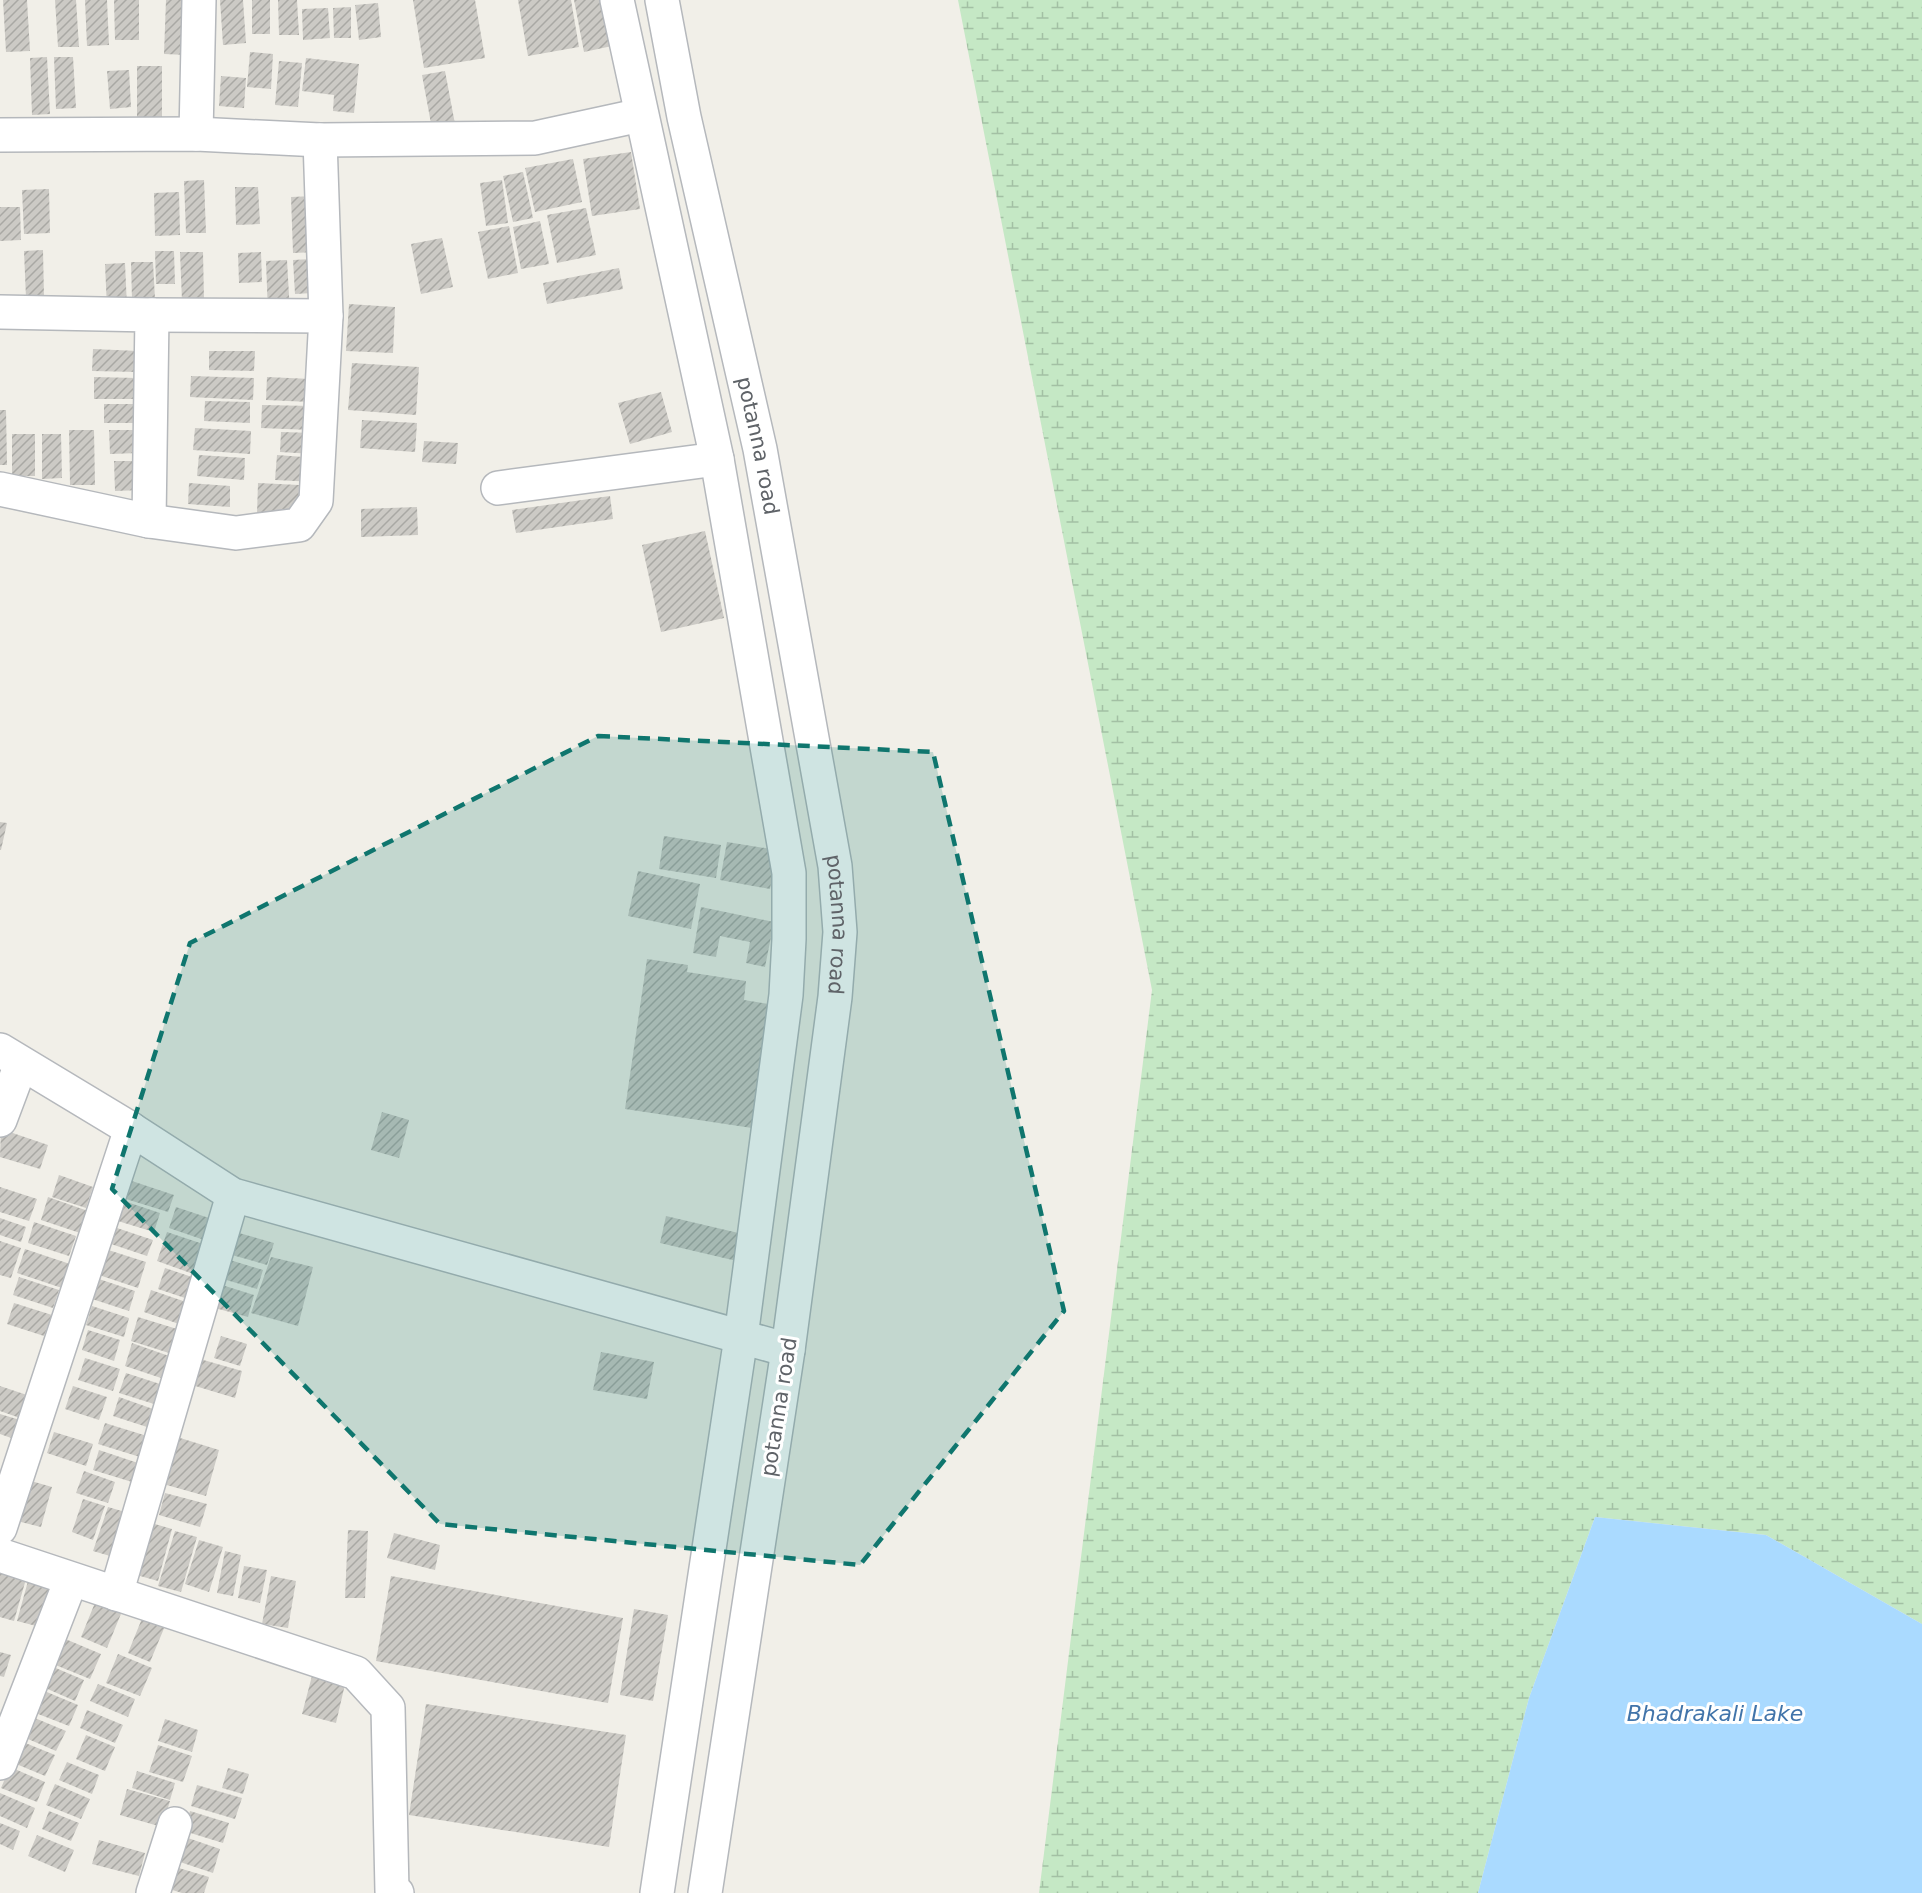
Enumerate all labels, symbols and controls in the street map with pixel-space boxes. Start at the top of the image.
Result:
street label: potanna road [732,374,784,517]
street label: potanna road [821,852,852,996]
street label: potanna road [756,1336,802,1478]
water label: Bhadrakali Lake [1627,1701,1803,1726]

